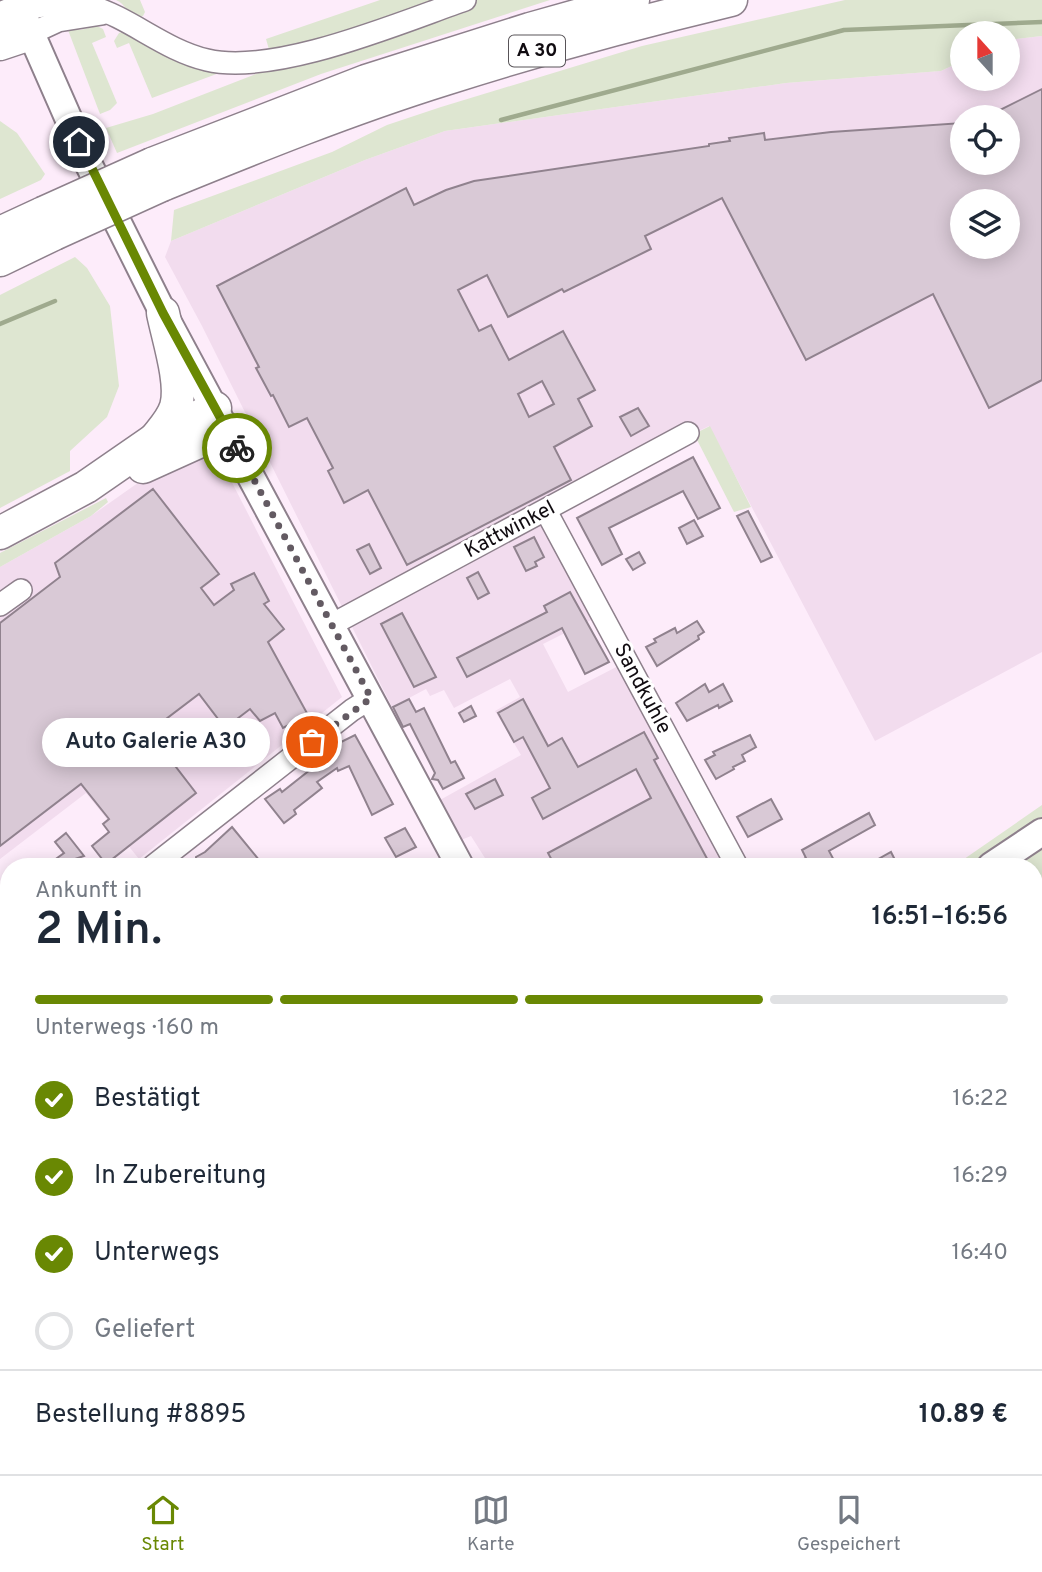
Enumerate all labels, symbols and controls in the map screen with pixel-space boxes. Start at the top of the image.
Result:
north arrow [950,21,1020,91]
map controls [950,21,1020,259]
road number: A 30 [509,36,565,66]
button: locate [950,105,1020,175]
pin [49,112,109,172]
icon: home [60,123,98,161]
button: layers [950,189,1020,259]
courier [202,413,272,483]
icon: bike [218,429,256,467]
street label: Kattwinkel [460,495,560,565]
street label: Sandkuhle [607,639,677,739]
pin [282,712,342,772]
callout: Auto Galerie A30 [42,718,270,766]
icon: bag [293,723,331,761]
text: Auto Galerie A30 [65,728,247,757]
text: Ankunft in [35,877,142,906]
text: 16:51–16:56 [872,901,1008,934]
text: 2 Min. [35,902,162,961]
text: Unterwegs · 160 m [35,1014,219,1043]
icon: check [35,1081,73,1119]
text: Bestätigt [94,1083,201,1116]
text: 16:22 [952,1085,1008,1114]
icon: check [35,1158,73,1196]
text: In Zubereitung [94,1160,266,1193]
text: 16:29 [953,1162,1008,1191]
icon: check [35,1235,73,1273]
text: Unterwegs [94,1237,220,1270]
text: 16:40 [951,1239,1008,1268]
text: Geliefert [94,1314,195,1347]
text: Bestellung #8895 [35,1399,246,1432]
text: 10.89 € [919,1399,1008,1432]
tab: Start [141,1491,185,1557]
tab: Karte [467,1491,514,1557]
tab: Gespeichert [797,1491,901,1557]

